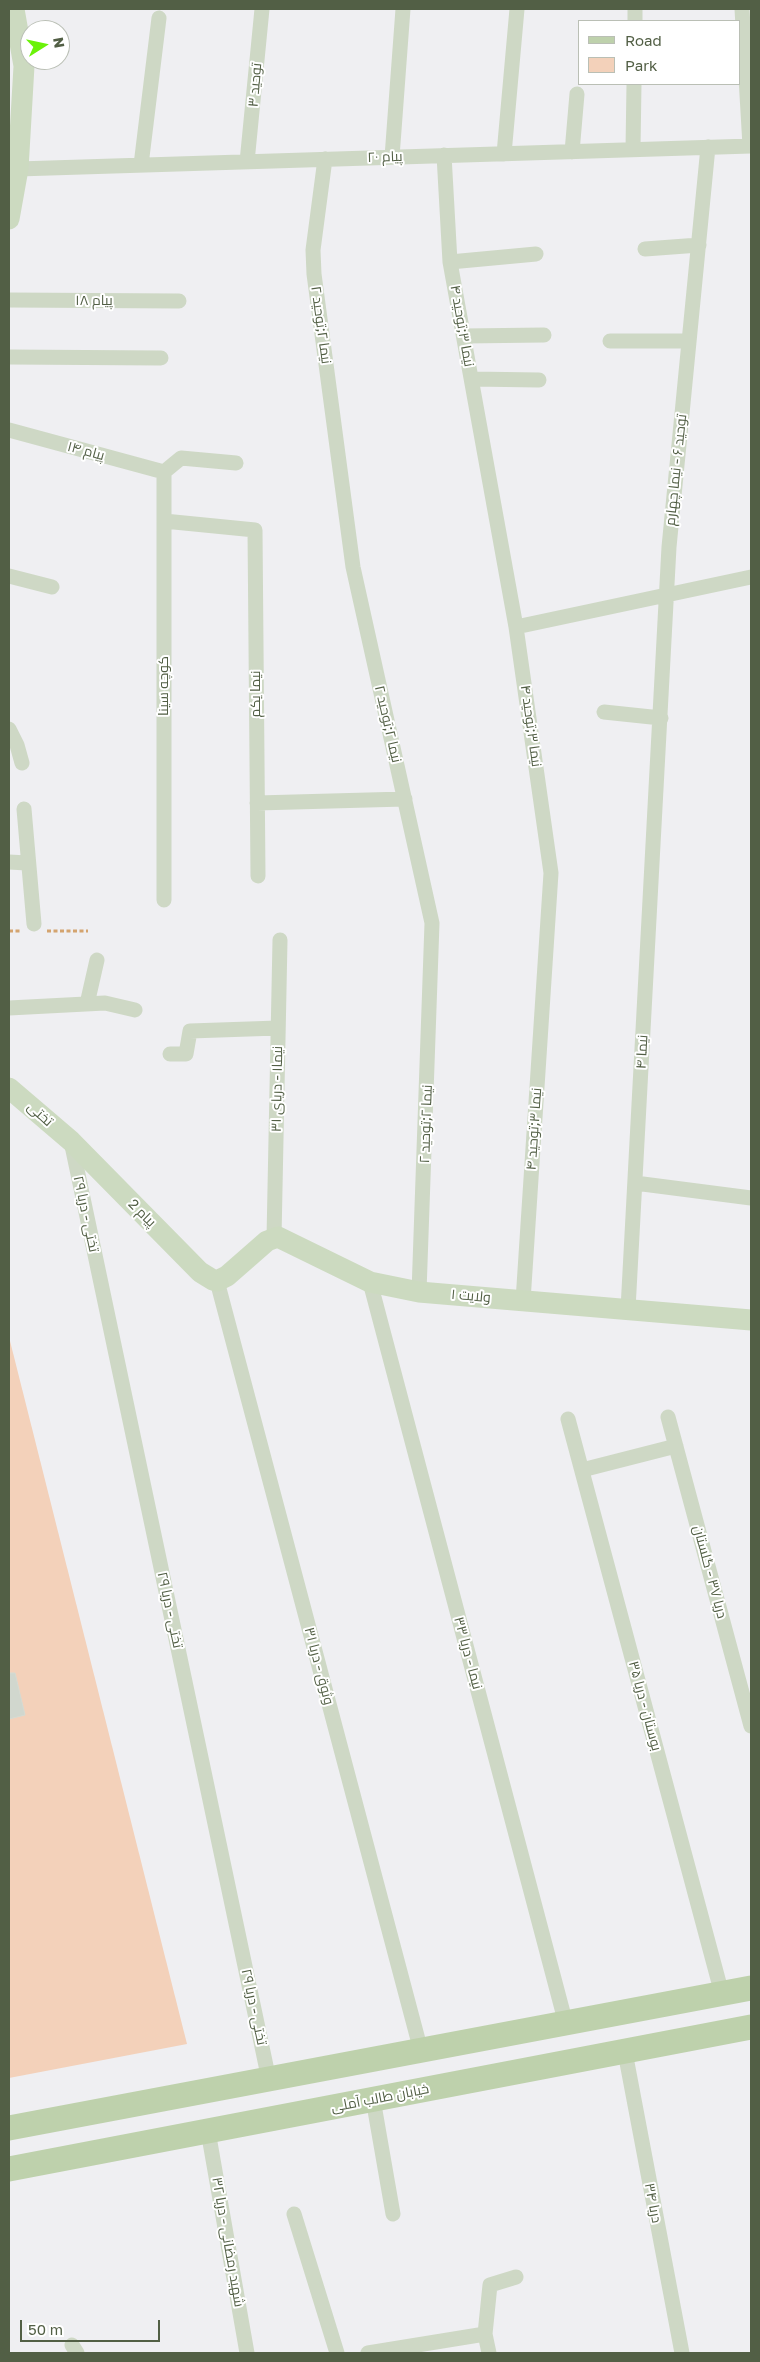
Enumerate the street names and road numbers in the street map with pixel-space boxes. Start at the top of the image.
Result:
street label: توحید ۳ [245,62,265,108]
street label: پیام ۲۰ [367,148,403,166]
street label: نیما ۳;توحید ۴ [447,284,477,368]
street label: نیما ۲;توحید ۲ [307,285,335,365]
street label: پیام ۱۸ [75,293,113,309]
street label: توحید ۶ - نیما چهارم [662,413,690,527]
street label: پیام ۱۴ [66,438,106,464]
street label: کوچه سینا [156,656,172,716]
street label: نیما یکم [248,670,264,718]
street label: نیما ۲;توحید ۲ [371,684,405,764]
street label: نیما ۳;توحید ۴ [517,684,545,768]
street label: نیما ۴ [633,1034,651,1070]
street label: نیما۱ - دریای ۳۱ [268,1046,286,1132]
street label: نیما ۲;توحید ۲ [416,1084,436,1164]
street label: نیما ۳;توحید ۴ [523,1087,545,1171]
street label: تختی [24,1098,56,1130]
street label: تختی - دریا ۲۹ [70,1174,102,1254]
street label: پیام 2 [125,1196,159,1230]
street label: ولایت ۱ [451,1286,491,1306]
street label: دریا ۳۷ - گلستان [690,1524,730,1620]
street label: تختی - دریا ۲۹ [154,1570,186,1650]
street label: نیما - دریا ۳۳ [450,1615,486,1691]
street label: وثوق - دریا ۳۱ [301,1625,337,1707]
street label: بوستان - دریا ۳۵ [625,1659,665,1753]
street label: تختی - دریا ۲۹ [238,1967,270,2047]
street label: خیابان طالب آملی [330,2080,430,2116]
street label: شهید رمضانی - دریا ۳۲ [208,2176,248,2308]
street label: دریا ۳۴ [641,2181,665,2225]

